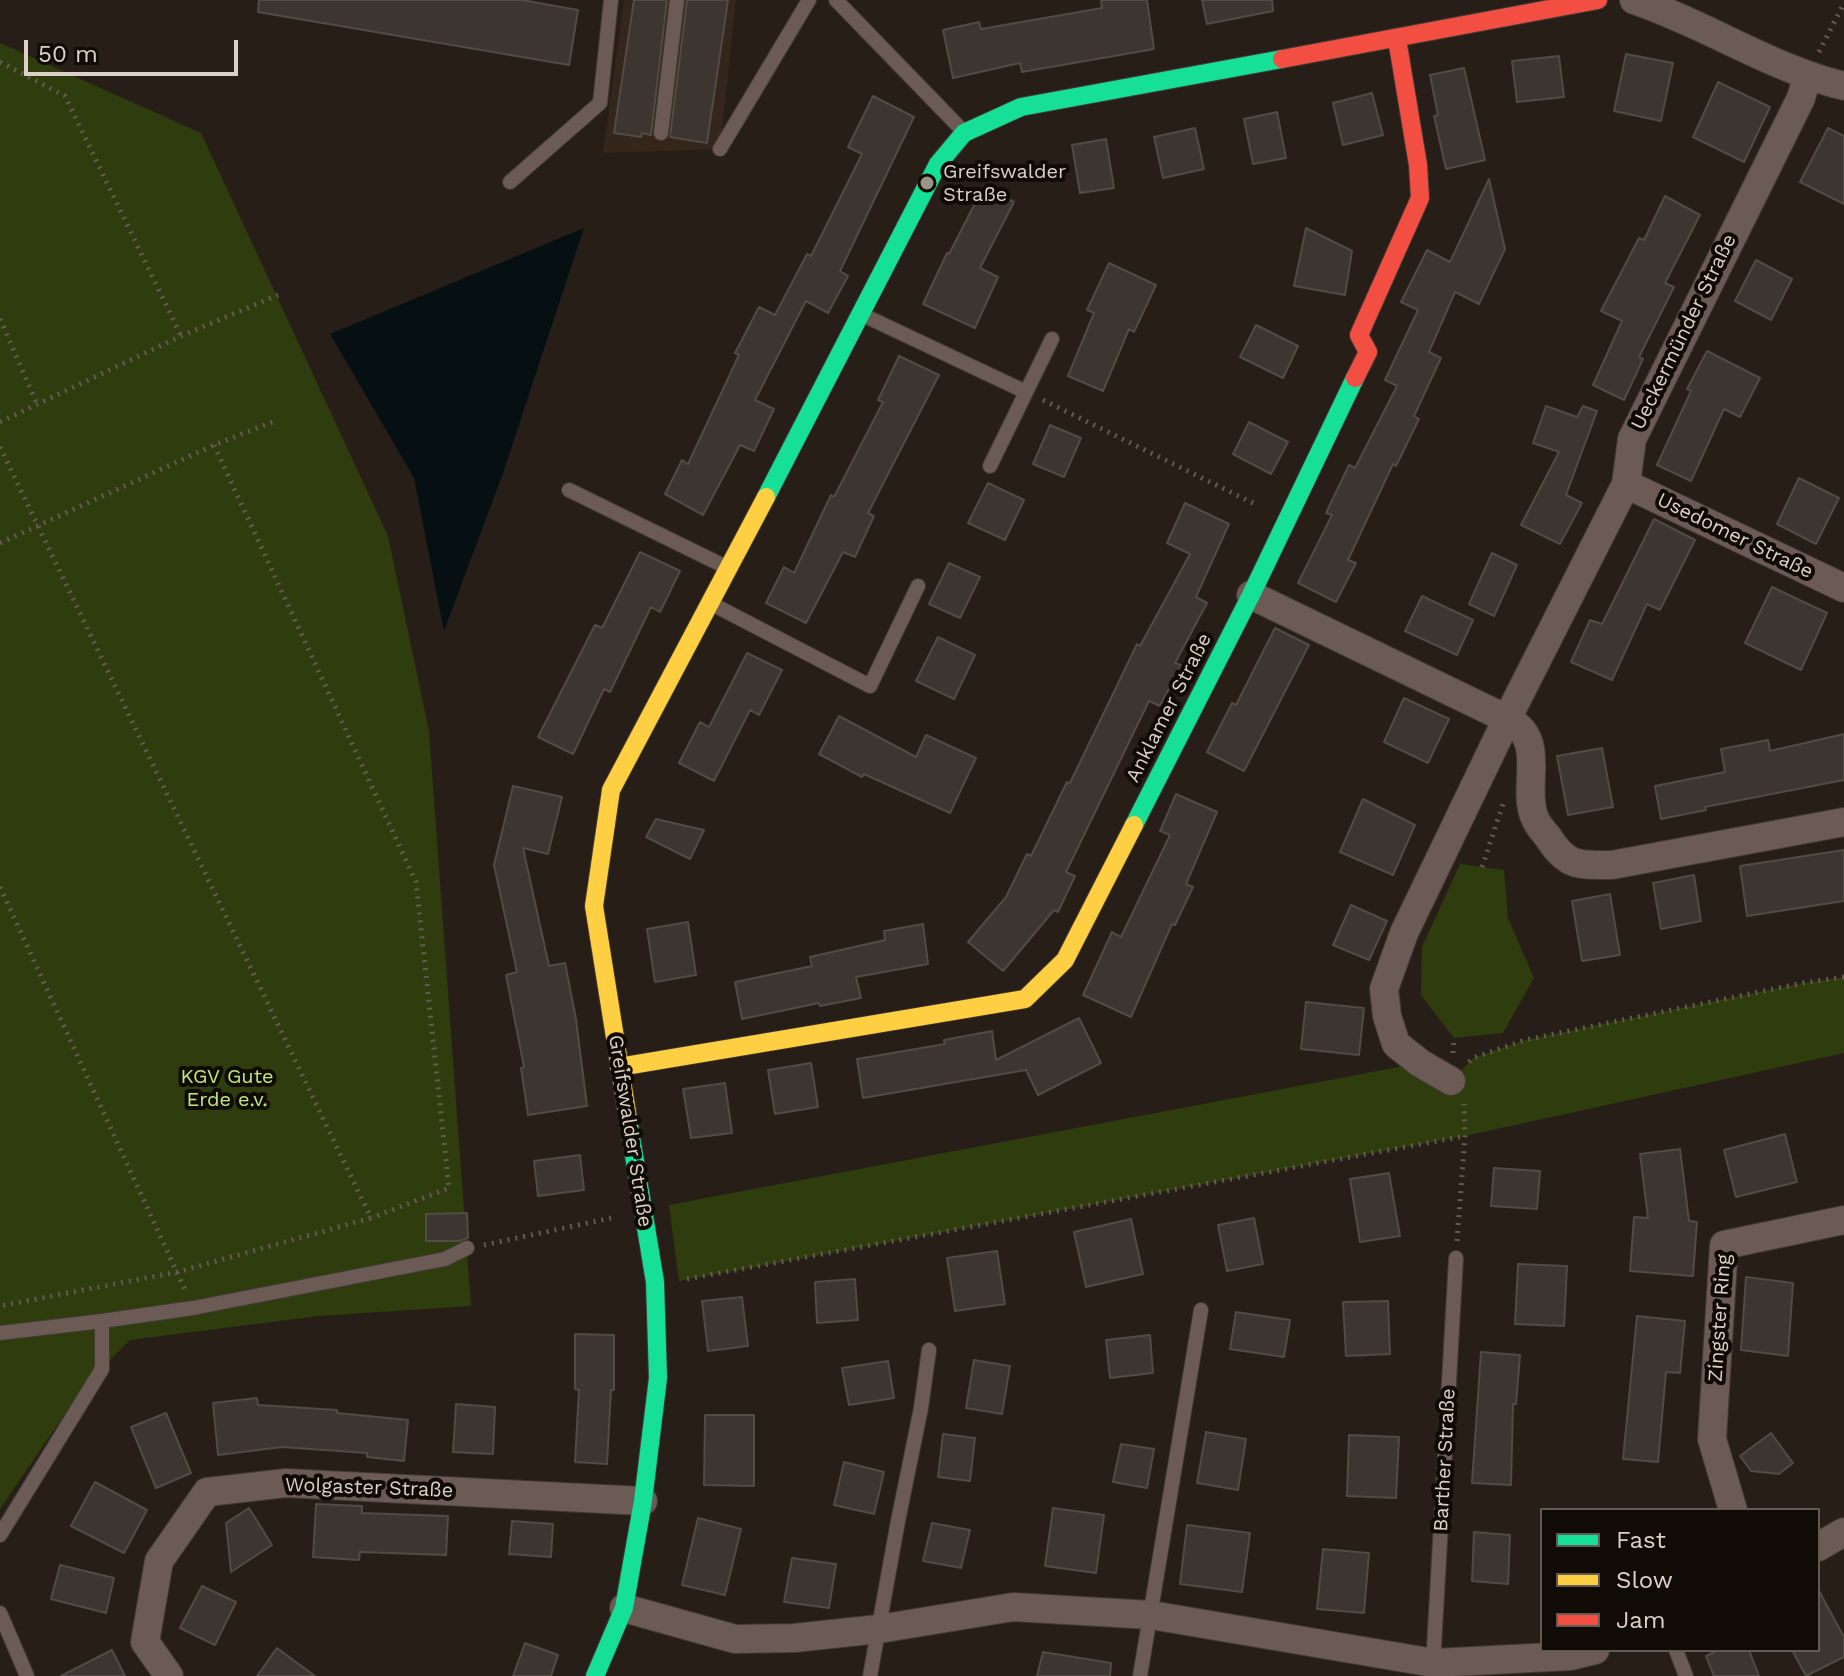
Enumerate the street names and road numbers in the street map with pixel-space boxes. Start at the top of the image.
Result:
street label: Ueckermünder Straße [1626,230,1742,434]
street label: Usedomer Straße [1653,488,1817,584]
street label: Anklamer Straße [1121,629,1217,787]
street label: Greifswalder Straße [603,1033,657,1229]
street label: Zingster Ring [1704,1253,1736,1383]
street label: Barther Straße [1429,1388,1461,1532]
street label: Wolgaster Straße [284,1473,454,1503]

